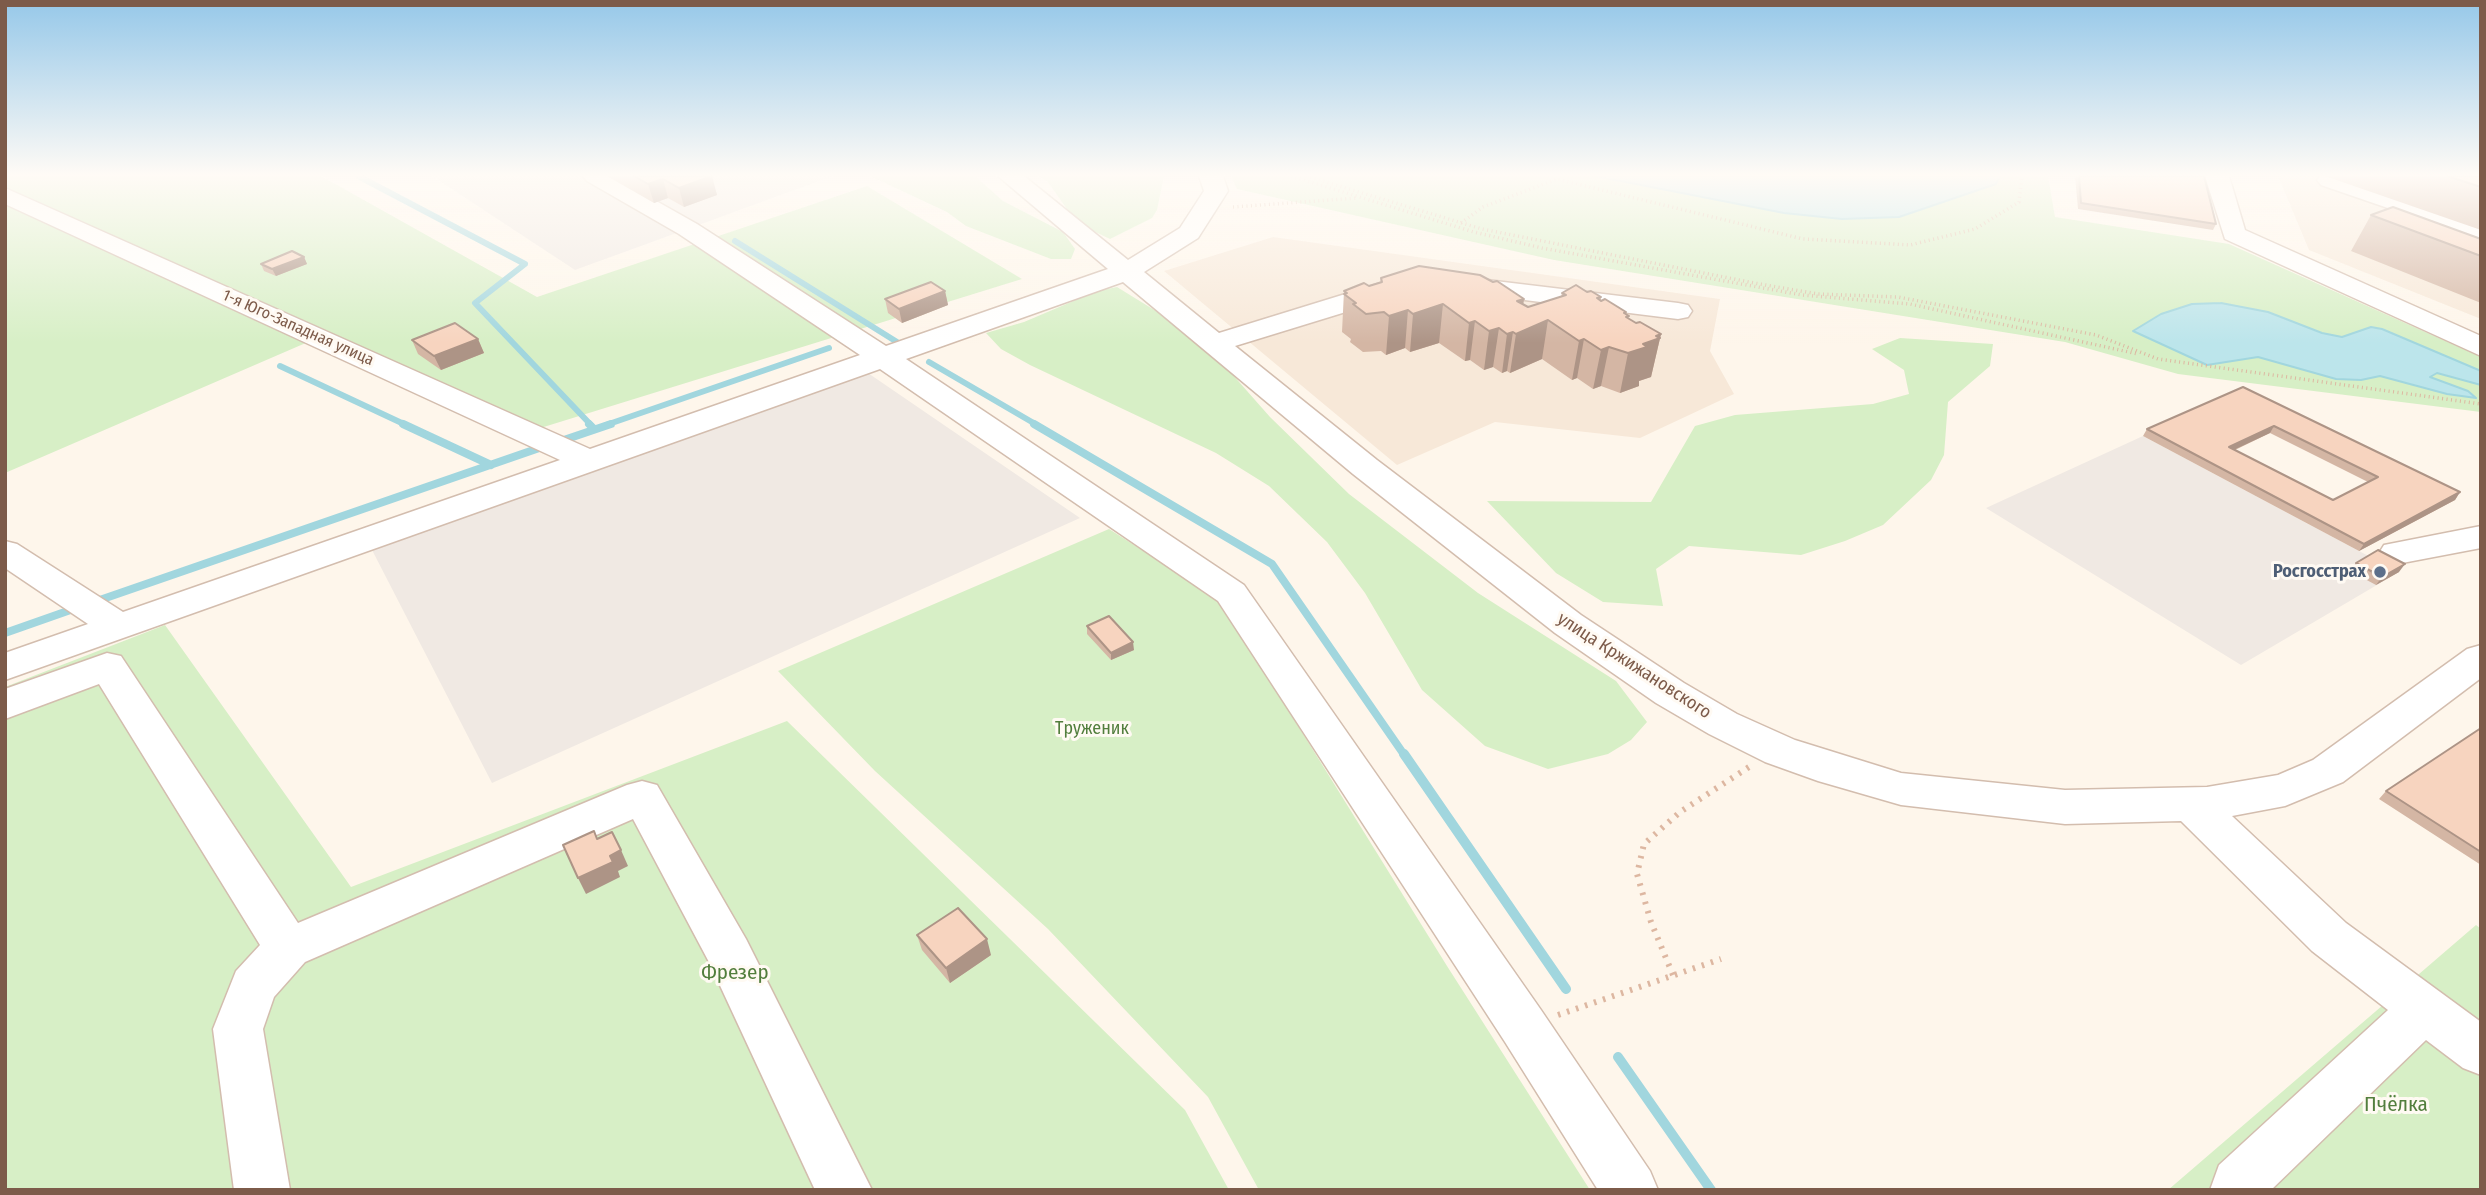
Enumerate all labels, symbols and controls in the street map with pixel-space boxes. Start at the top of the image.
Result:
street label: 1-я Юго-Западная улица [219,286,377,370]
place label: Росгосстрах [2273,561,2366,583]
marker: Росгосстрах [2372,564,2388,580]
street label: улица Кржижановского [1553,608,1715,724]
park label: Труженик [1055,718,1129,740]
park label: Фрезер [701,960,769,986]
park label: Пчёлка [2364,1092,2428,1118]

